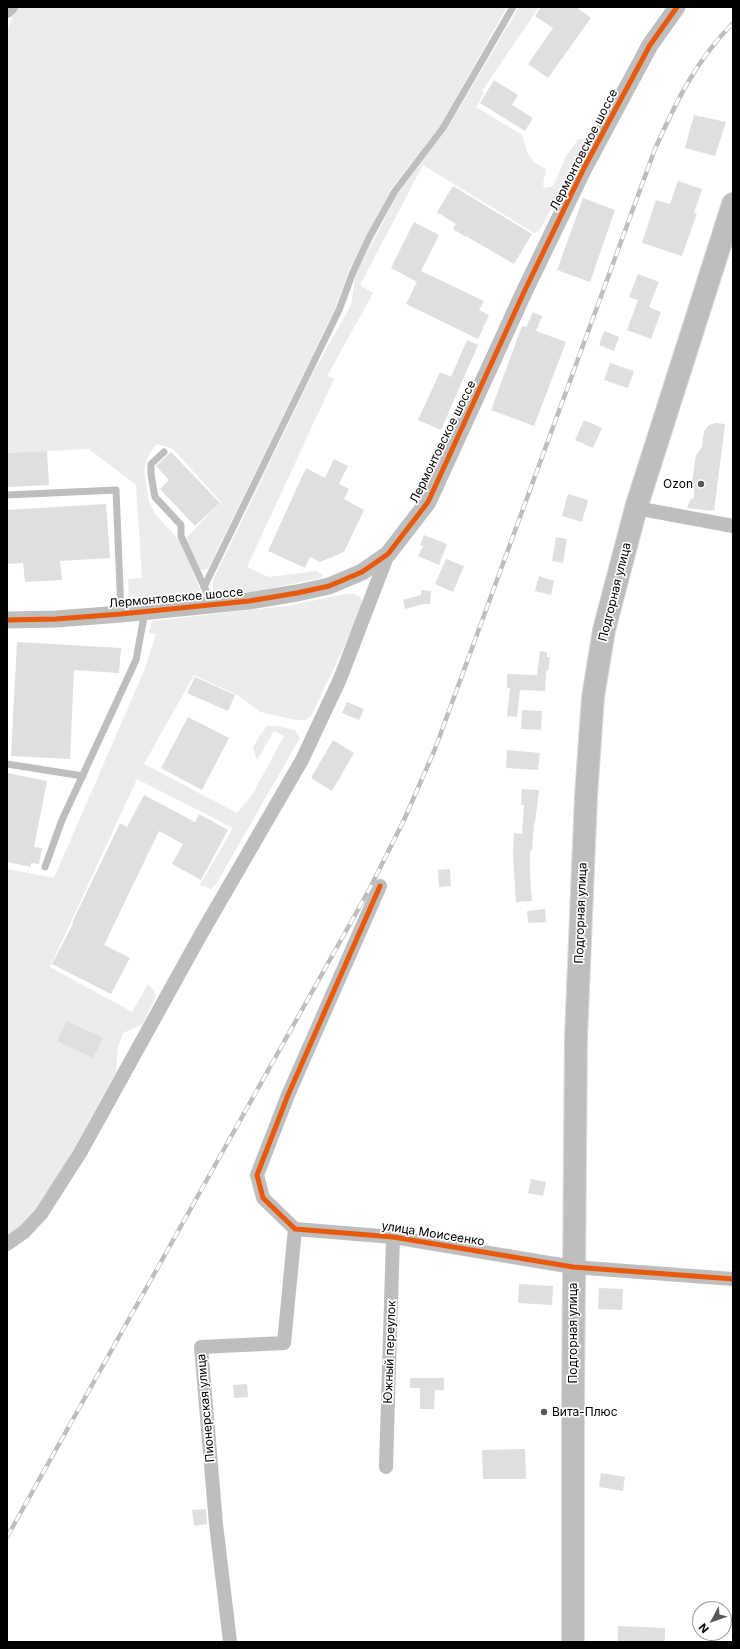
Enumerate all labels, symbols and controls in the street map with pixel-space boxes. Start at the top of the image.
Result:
street label: Лермонтовское шоссе [547,87,621,213]
street label: Лермонтовское шоссе [407,378,479,506]
place label: Ozon [663,477,693,491]
marker: Ozon [696,479,706,489]
street label: Подгорная улица [596,541,634,643]
street label: Лермонтовское шоссе [108,585,244,611]
street label: Подгорная улица [572,862,590,964]
street label: улица Моисеенко [381,1219,485,1249]
street label: Подгорная улица [566,1282,580,1384]
street label: Южный переулок [381,1300,399,1404]
street label: Пионерская улица [194,1353,218,1463]
place label: Вита-Плюс [552,1405,618,1419]
marker: Вита-Плюс [539,1407,549,1417]
north arrow [692,1601,732,1641]
text: N [696,1620,712,1636]

